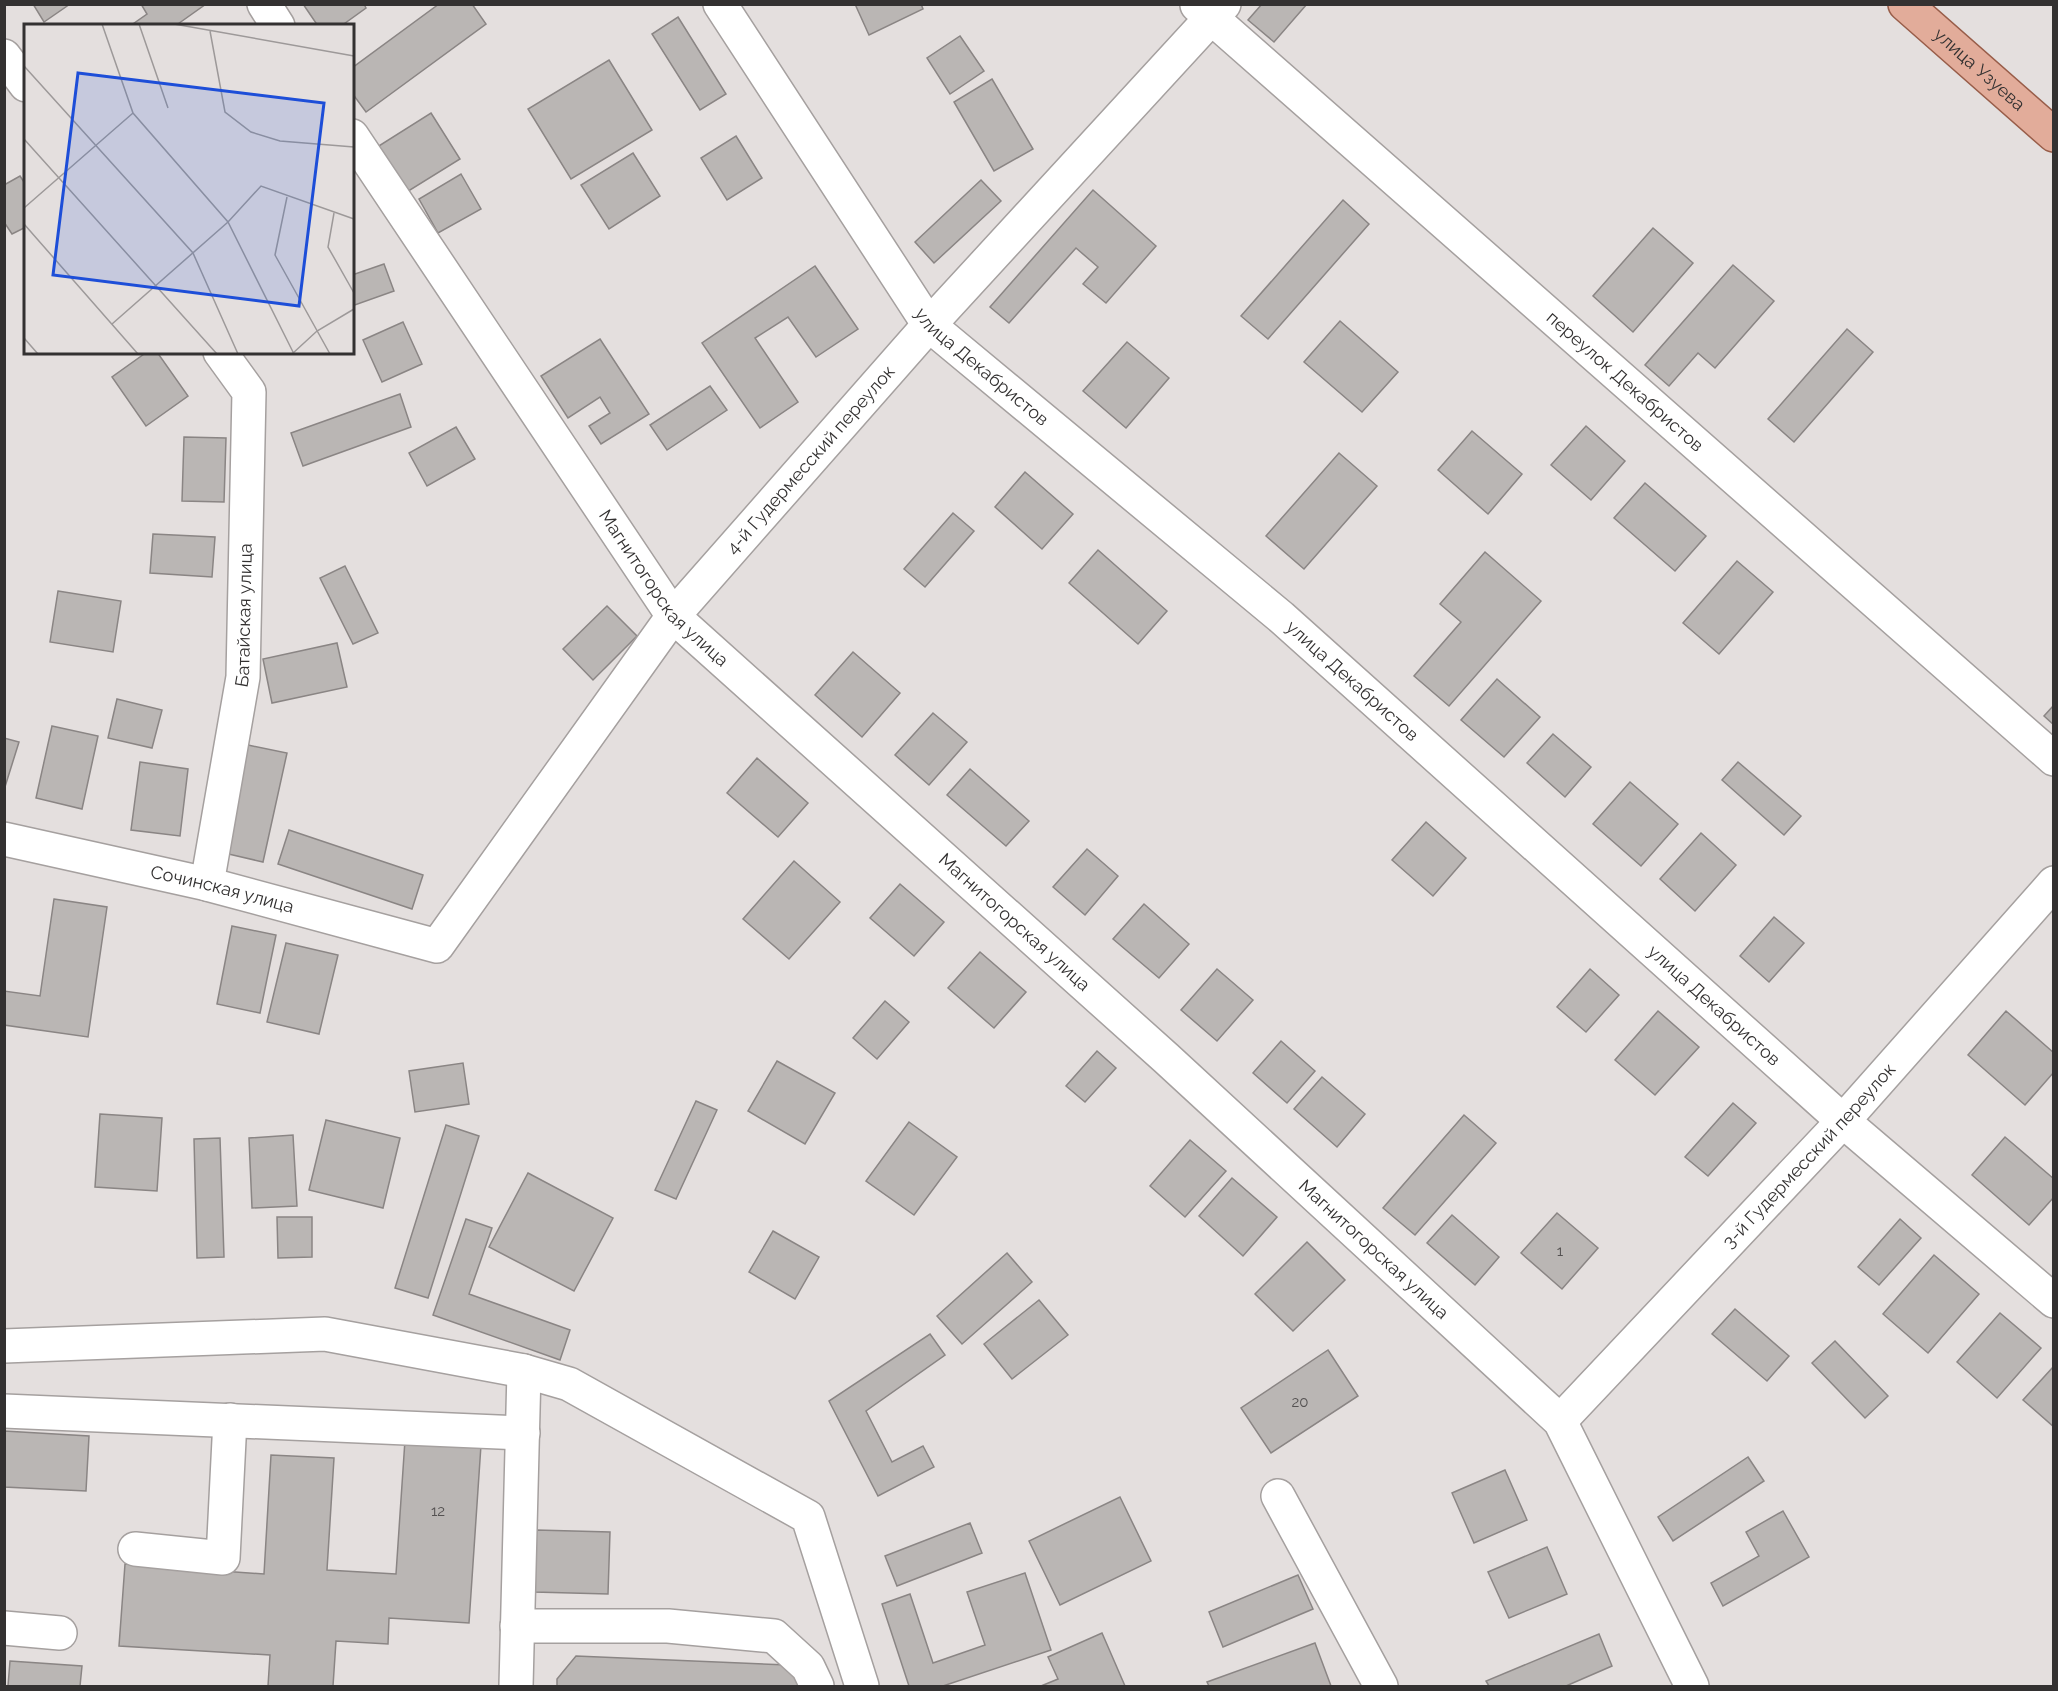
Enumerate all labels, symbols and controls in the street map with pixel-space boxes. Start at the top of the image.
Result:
street label: улица Узуева [1930,23,2030,115]
inset map [24,24,354,354]
street label: улица Декабристов [911,304,1053,430]
street label: переулок Декабристов [1543,307,1708,456]
street label: 4-й Гудермесский переулок [721,361,899,558]
street label: Магнитогорская улица [595,506,733,671]
street label: Батайская улица [230,543,256,689]
street label: улица Декабристов [1282,616,1423,745]
street label: Магнитогорская улица [935,849,1095,995]
street label: Сочинская улица [149,861,296,917]
street label: улица Декабристов [1644,940,1785,1070]
street label: 3-й Гудермесский переулок [1718,1059,1899,1252]
street label: Магнитогорская улица [1295,1175,1453,1323]
house number: 1 [1557,1242,1564,1260]
house number: 20 [1292,1393,1309,1411]
house number: 12 [431,1502,445,1520]

